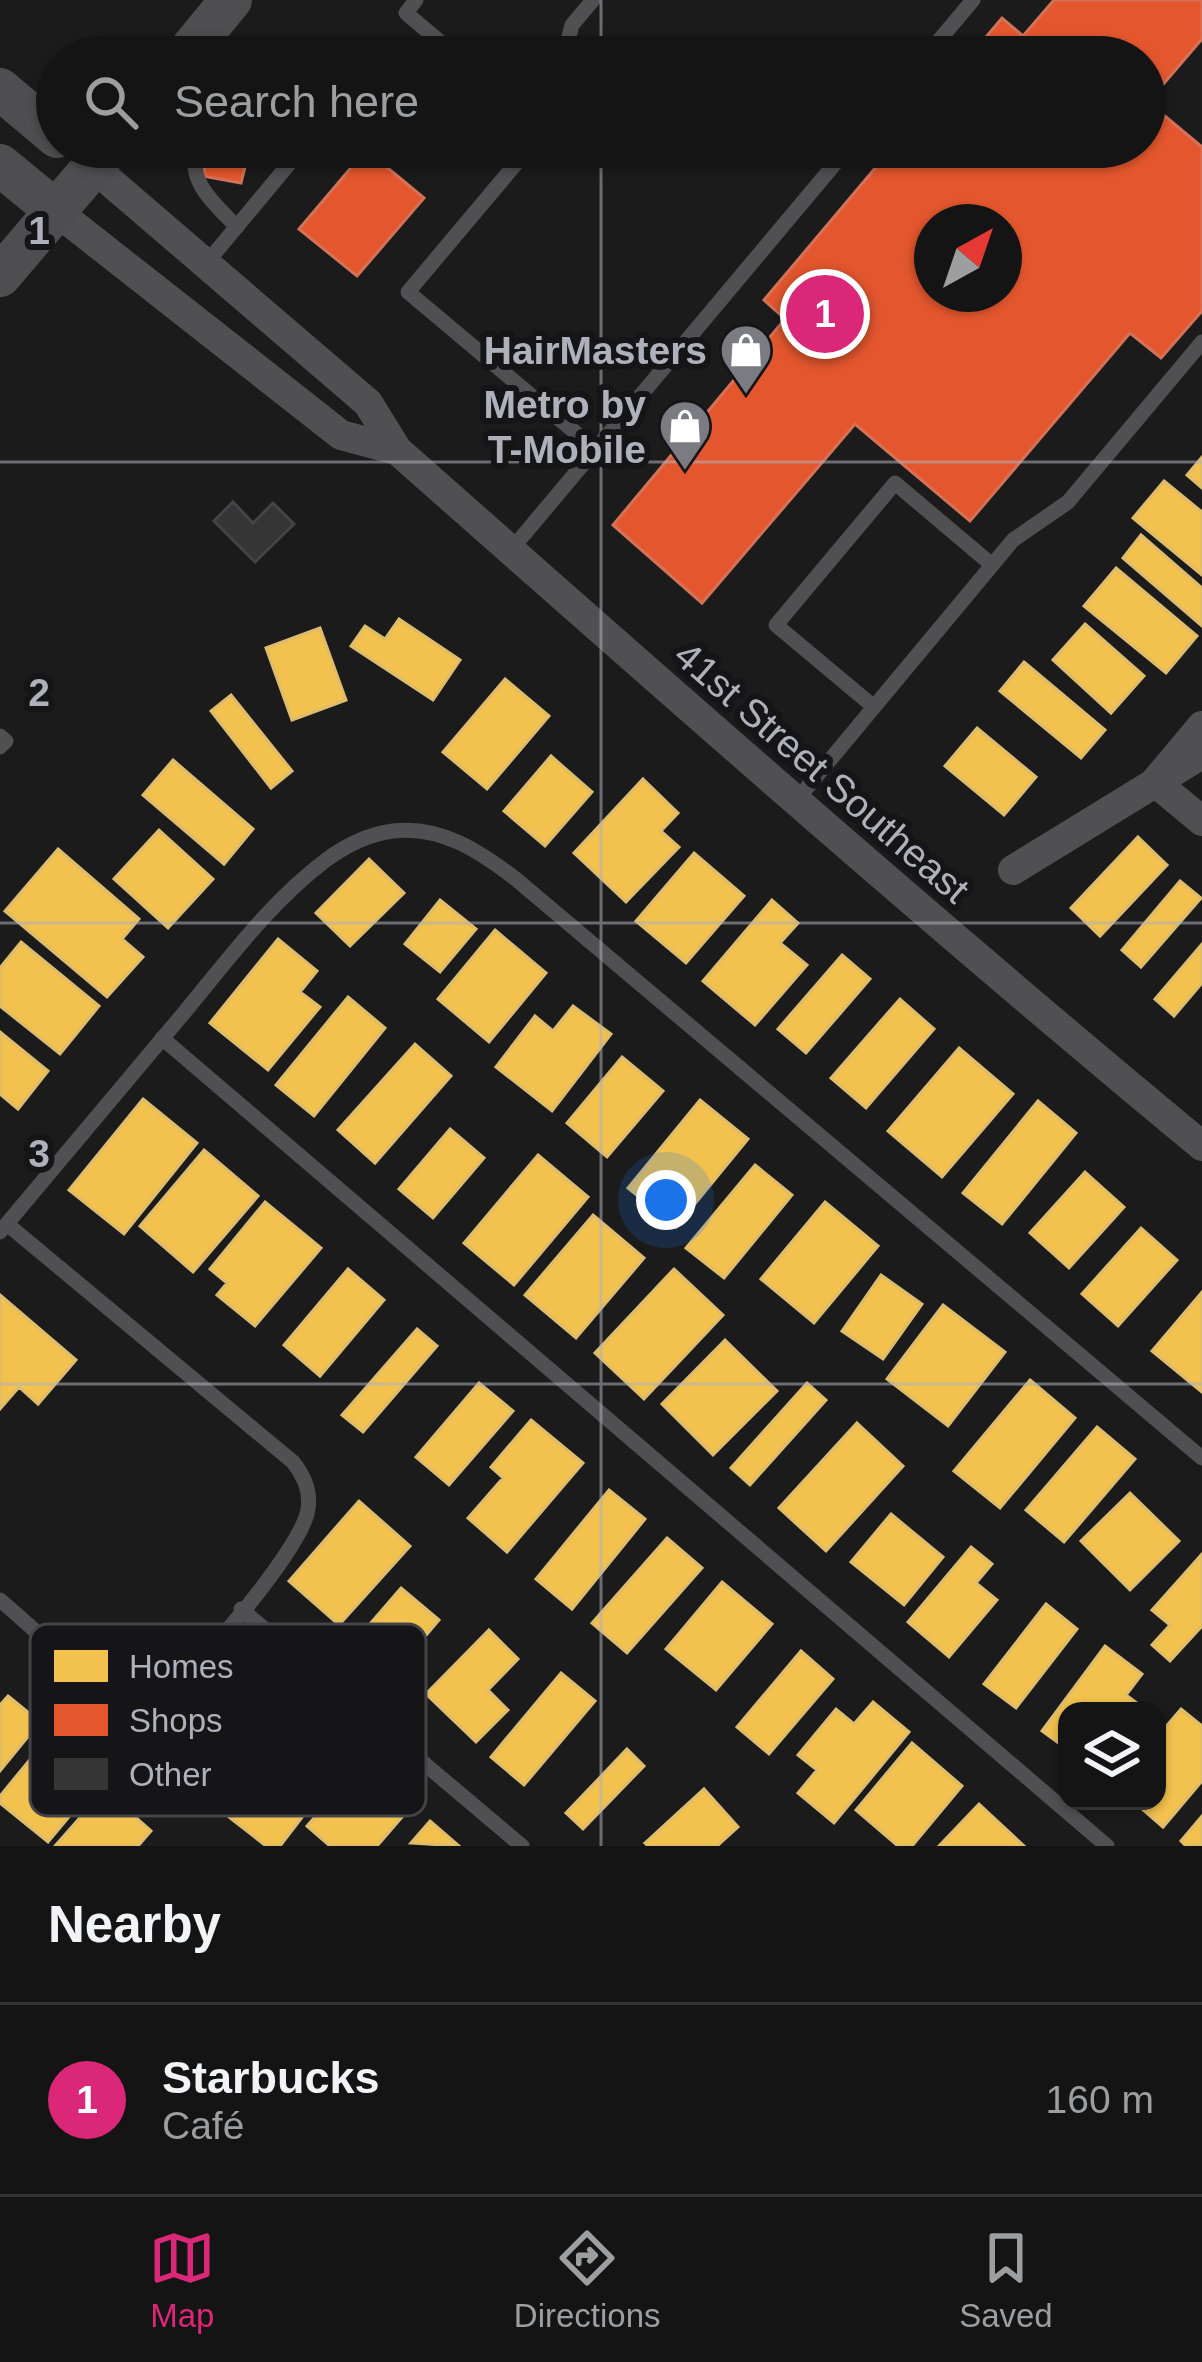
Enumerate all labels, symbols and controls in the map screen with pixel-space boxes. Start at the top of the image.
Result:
search box [36,36,1166,168]
icon: search [78,69,144,135]
text: Search here [174,76,419,127]
north arrow [914,204,1022,312]
text: 1 [28,209,50,252]
pin: 1 [786,269,864,359]
shop icon: HairMasters [718,322,774,396]
place label: HairMasters [484,329,707,372]
place label: Metro by T-Mobile [483,383,646,471]
shop icon: Metro by T-Mobile [657,398,713,472]
street label: 41st Street Southeast [666,633,978,911]
text: 2 [28,671,50,714]
text: 3 [28,1132,50,1175]
your location [636,1170,696,1230]
legend [30,1624,426,1816]
text: Homes [129,1648,234,1685]
text: Shops [129,1702,223,1739]
map controls [1058,1702,1166,1810]
button: layers [1058,1702,1166,1810]
text: Other [129,1756,212,1793]
text: Nearby [48,1896,221,1953]
text: Starbucks [162,2052,380,2103]
text: 1 [76,2078,98,2121]
text: 160 m [1046,2078,1154,2121]
text: Café [162,2104,244,2147]
tab: Map [149,2225,215,2335]
tab: Directions [514,2225,661,2335]
tab: Saved [959,2225,1053,2335]

